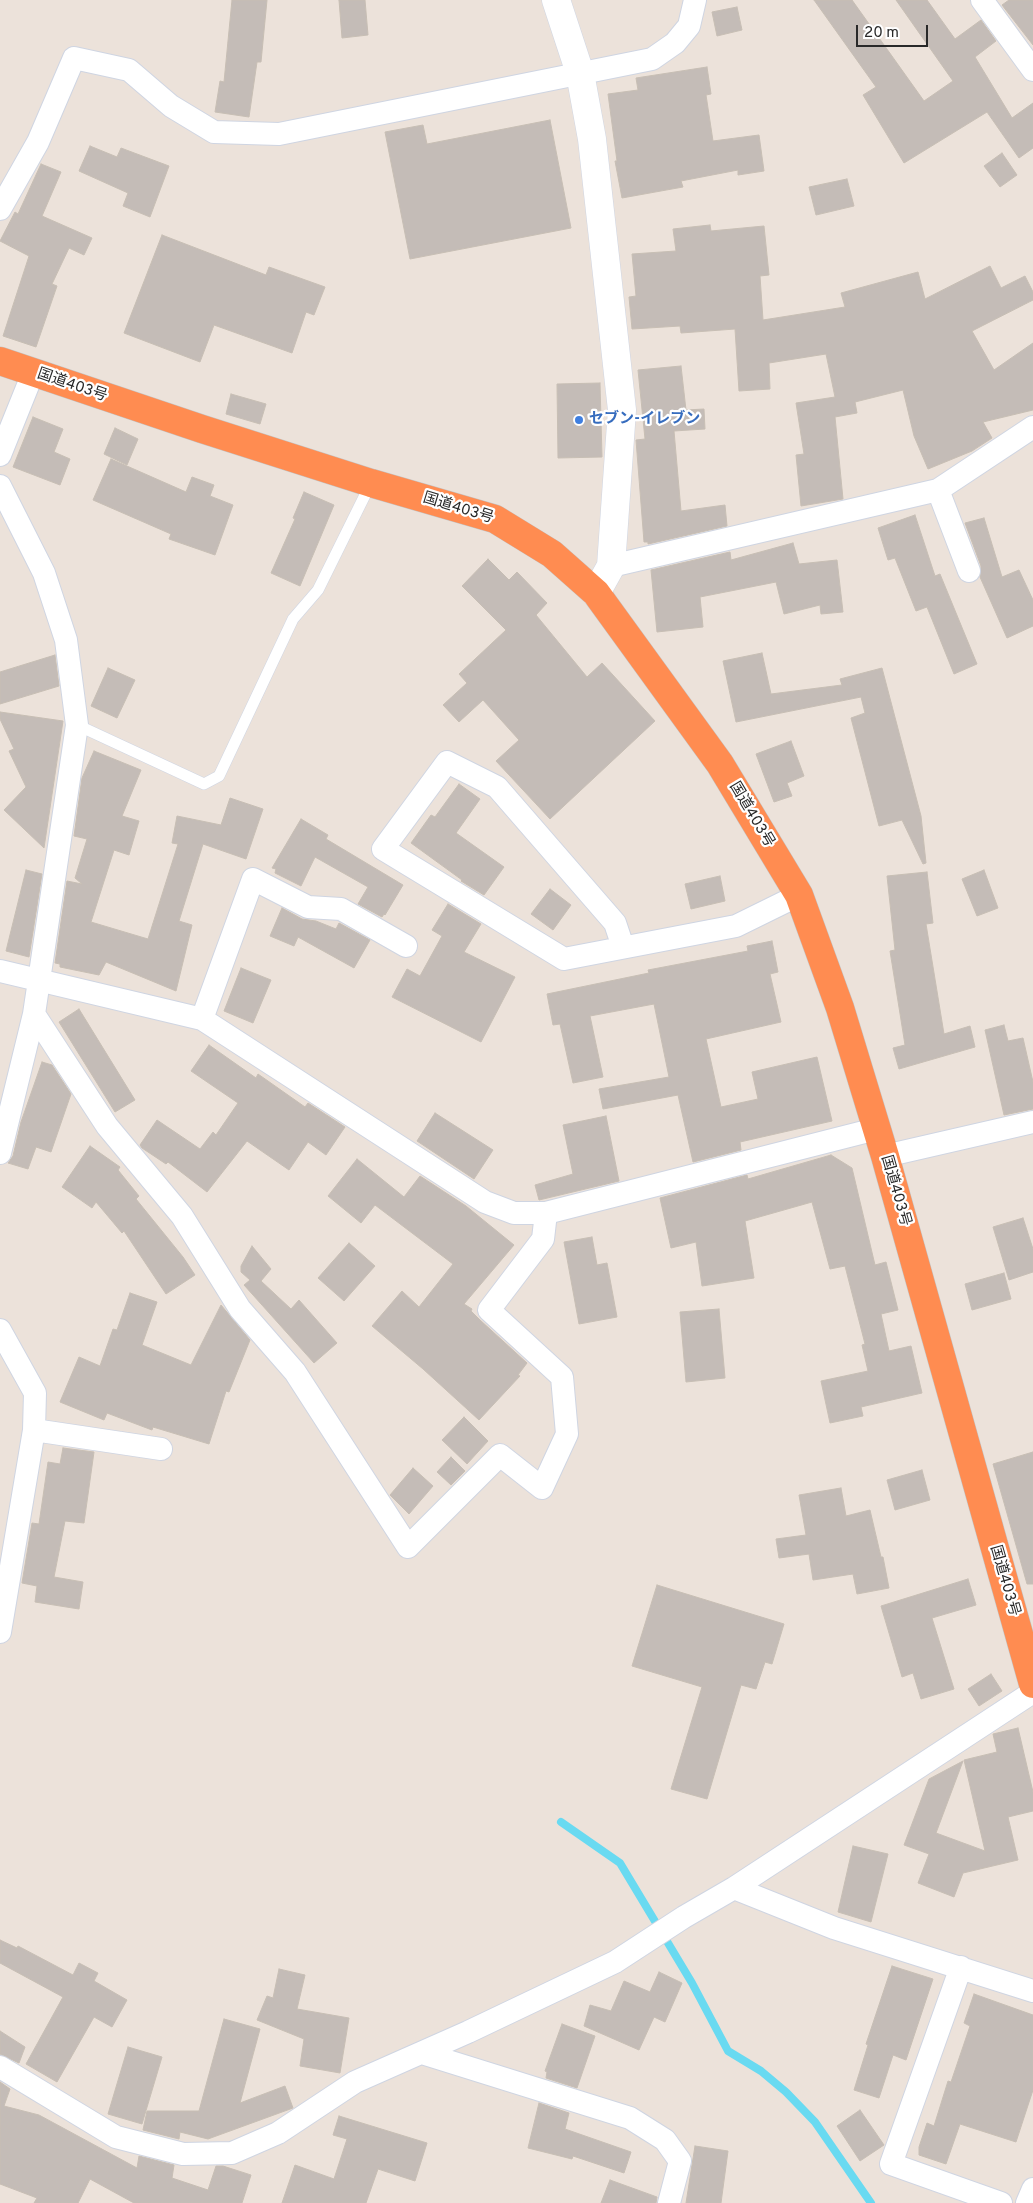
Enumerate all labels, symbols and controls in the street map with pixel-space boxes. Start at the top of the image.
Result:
scale bar [858,15,930,47]
text: 20 m [864,24,899,43]
street label: 国道403号 [35,366,109,406]
place label: セブン-イレブン [589,411,700,429]
marker: セブン-イレブン [573,414,585,426]
street label: 国道403号 [420,490,496,528]
street label: 国道403号 [724,779,778,851]
street label: 国道403号 [876,1153,914,1229]
street label: 国道403号 [985,1543,1023,1619]

